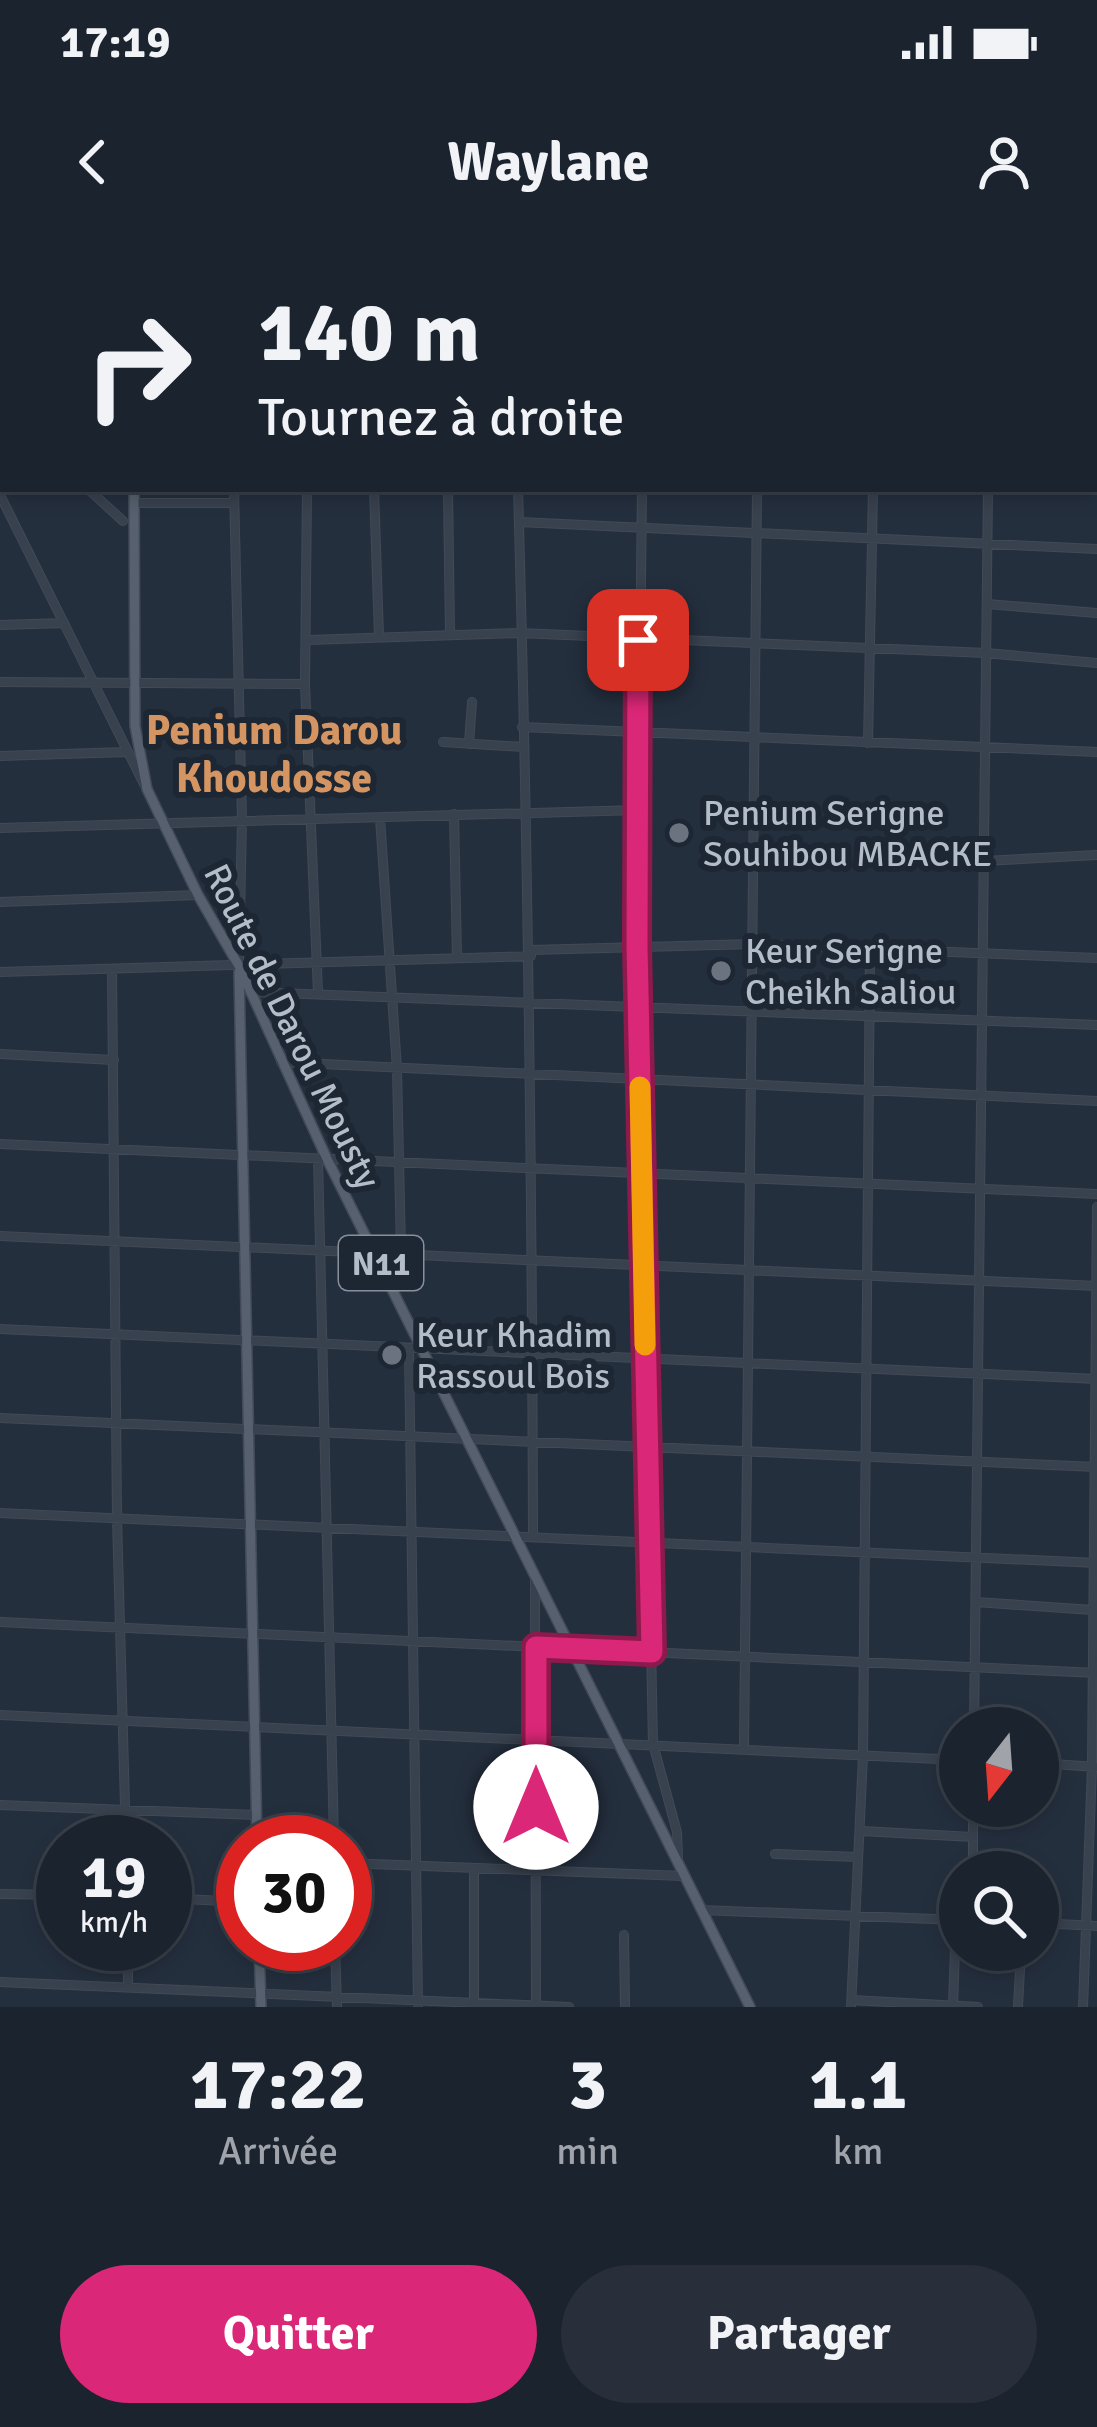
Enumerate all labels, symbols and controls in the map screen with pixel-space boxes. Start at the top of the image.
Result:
text: 17:19 [60,15,170,70]
icon: back [60,129,126,195]
text: Waylane [447,129,650,196]
icon: person [971,129,1037,195]
text: 140 m [258,281,480,385]
icon: right [60,288,216,444]
text: Tournez à droite [258,384,625,451]
pin [587,589,689,691]
icon: arrive [605,607,671,673]
district label: Penium Darou Khoudosse [146,705,402,804]
place label: Penium Serigne Souhibou MBACKE [703,791,992,877]
marker: Penium Serigne Souhibou MBACKE [666,820,692,846]
street label: Route de Darou Mousty [193,857,390,1197]
place label: Keur Serigne Cheikh Saliou [745,929,957,1015]
marker: Keur Serigne Cheikh Saliou [708,958,734,984]
road number: N11 [339,1236,423,1290]
place label: Keur Khadim Rassoul Bois [416,1313,612,1399]
marker: Keur Khadim Rassoul Bois [379,1342,405,1368]
north arrow [939,1707,1059,1827]
map controls [939,1707,1059,1971]
position arrow [473,1744,599,1870]
speed limit sign: 30 [216,1815,372,1971]
text: 19 [82,1841,146,1915]
button: search [939,1851,1059,1971]
text: km/h [80,1904,148,1941]
text: 17:22 [190,2040,366,2129]
text: 3 [568,2040,607,2129]
text: 1.1 [809,2040,907,2129]
text: Arrivée [218,2127,338,2175]
text: min [556,2127,619,2175]
text: km [833,2127,883,2175]
button: Quitter [60,2265,537,2403]
button: Partager [561,2265,1037,2403]

